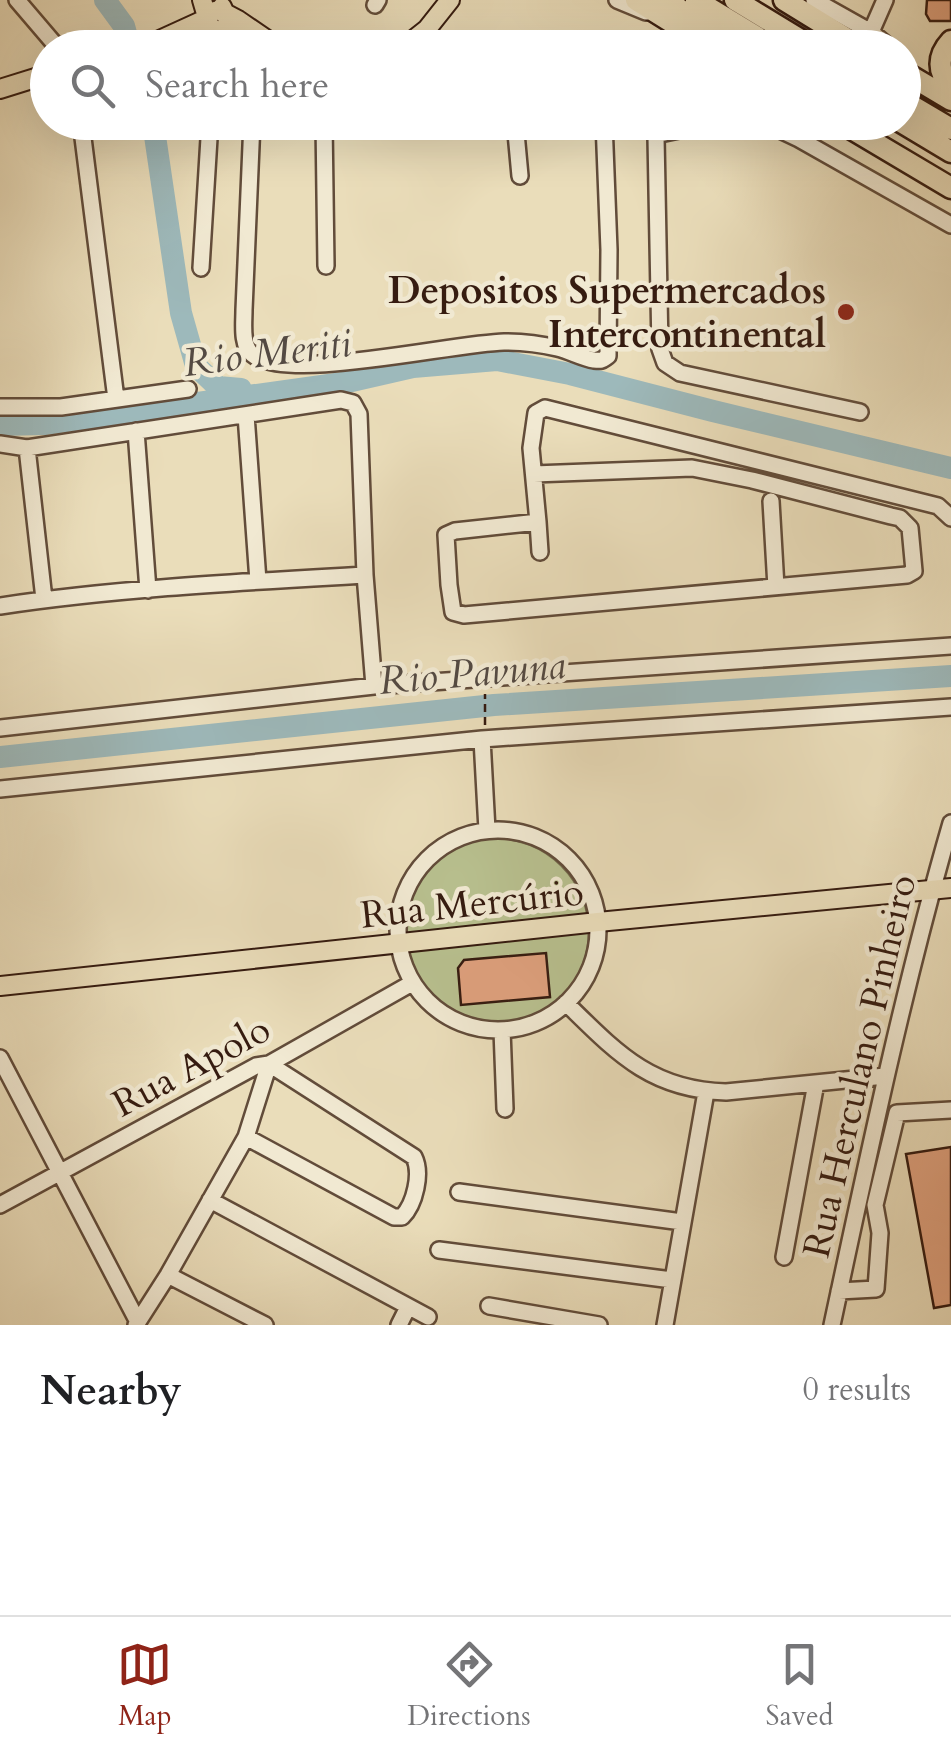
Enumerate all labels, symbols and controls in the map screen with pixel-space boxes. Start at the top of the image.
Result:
search box [30,30,921,140]
icon: search [65,58,120,113]
text: Search here [145,59,329,111]
place label: Depositos Supermercados Intercontinental [388,265,826,361]
marker: Depositos Supermercados Intercontinental [835,301,857,323]
water label: Rio Meriti [180,316,355,391]
water label: Rio Pavuna [376,638,568,709]
street label: Rua Mercúrio [358,866,586,942]
street label: Rua Herculano Pinheiro [791,870,929,1263]
street label: Rua Apolo [103,1004,280,1130]
text: Nearby [40,1362,182,1419]
text: 0 results [803,1368,911,1412]
tab: Map [117,1637,172,1735]
tab: Directions [407,1637,531,1735]
tab: Saved [766,1637,834,1735]

